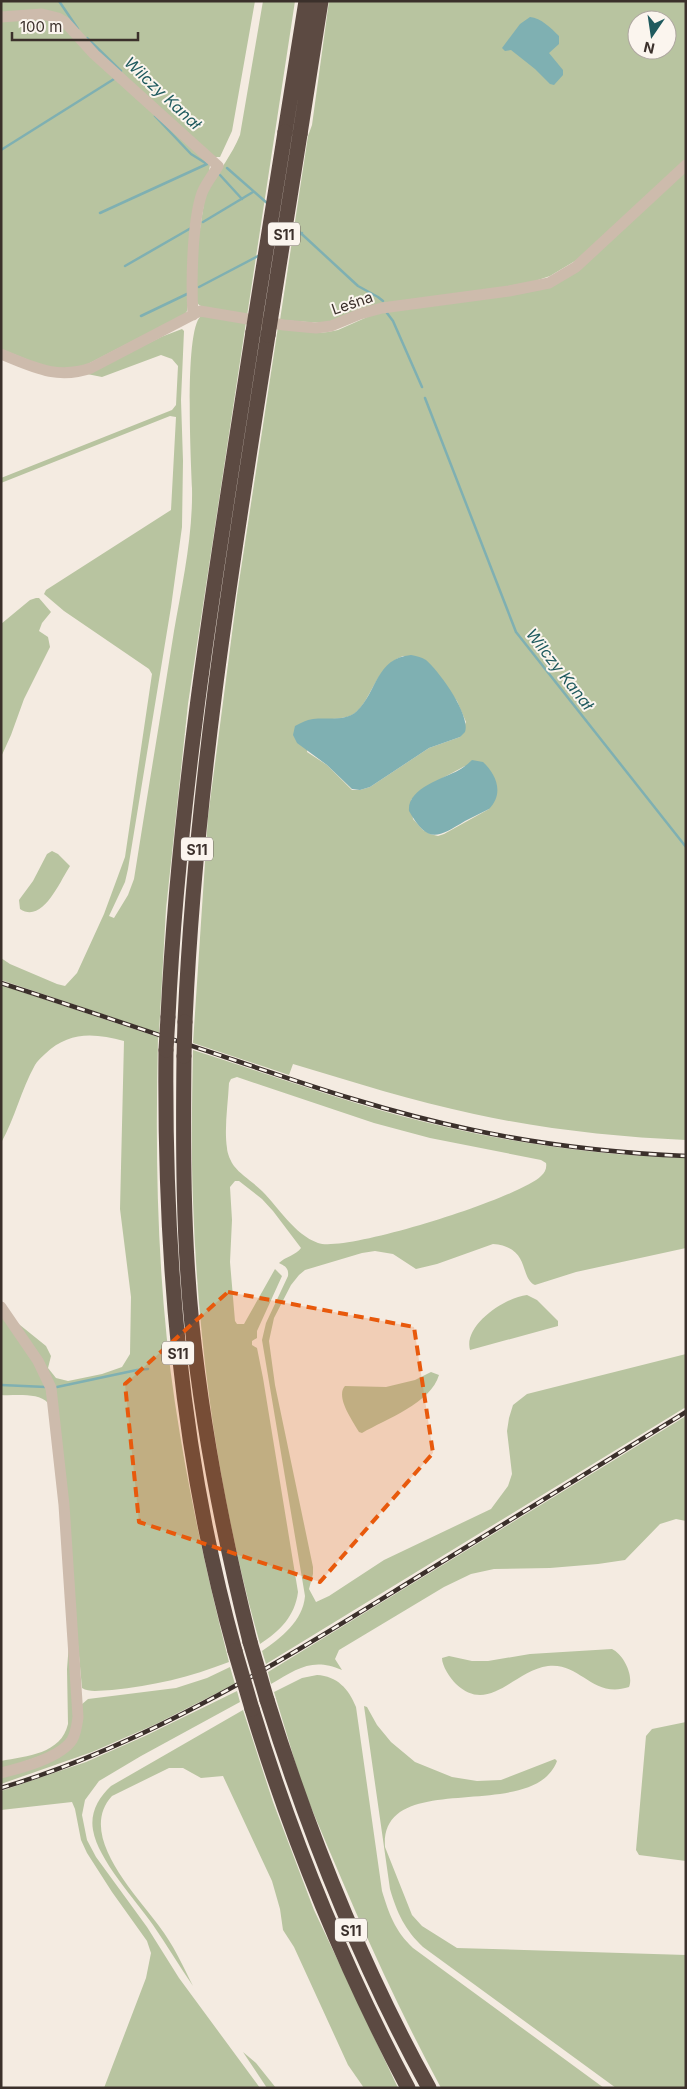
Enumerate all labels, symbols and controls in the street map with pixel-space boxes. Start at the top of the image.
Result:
scale bar [12,10,139,42]
north arrow [627,10,677,60]
text: 100 m [20,17,62,36]
text: N [642,39,656,58]
water label: Wilczy Kanał [120,52,206,134]
road number: S11 [268,222,300,245]
street label: Leśna [329,287,375,319]
water label: Wilczy Kanał [522,624,599,715]
road number: S11 [181,838,213,861]
road number: S11 [162,1342,194,1365]
road number: S11 [335,1918,367,1942]

